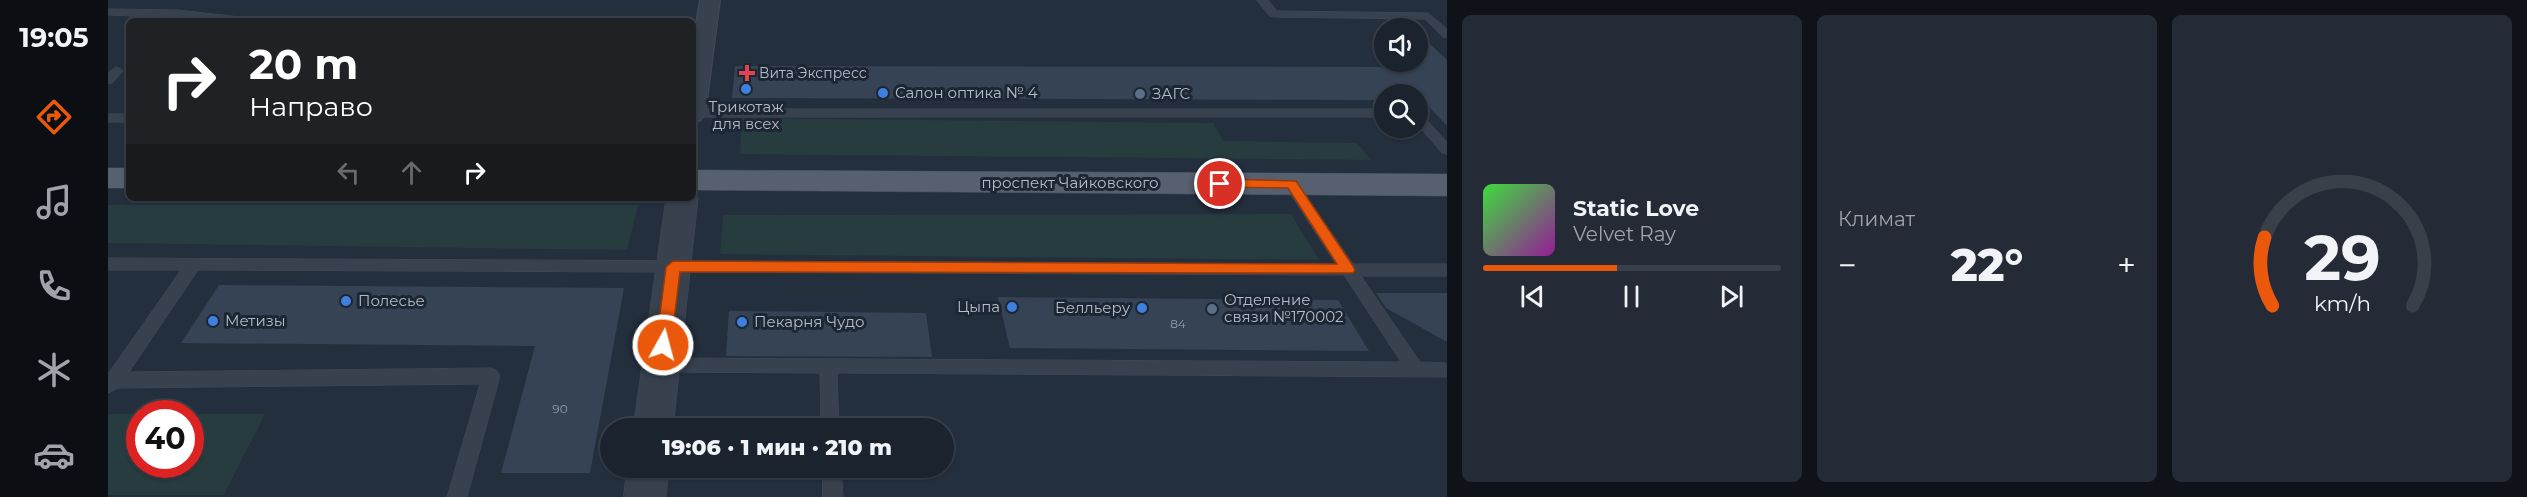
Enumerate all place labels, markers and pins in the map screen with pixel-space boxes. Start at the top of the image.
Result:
place label: Вита Экспресс [759,64,867,82]
marker: Вита Экспресс [740,66,754,80]
marker: Трикотаж для всех [739,82,753,96]
place label: Салон оптика № 4 [895,83,1038,102]
place label: ЗАГС [1152,84,1191,103]
marker: Салон оптика № 4 [876,86,890,100]
marker: ЗАГС [1133,87,1147,101]
place label: Трикотаж для всех [708,97,784,133]
pin [1194,158,1245,209]
place label: Отделение связи №170002 [1224,290,1344,326]
place label: Полесье [358,291,425,310]
marker: Полесье [339,294,353,308]
place label: Цыпа [957,297,1000,316]
place label: Белльеру [1055,298,1131,317]
marker: Цыпа [1005,300,1019,314]
marker: Белльеру [1135,301,1149,315]
marker: Отделение связи №170002 [1205,302,1219,316]
place label: Метизы [225,311,286,330]
place label: Пекарня Чудо [754,312,864,331]
marker: Метизы [206,314,220,328]
marker: Пекарня Чудо [735,315,749,329]

